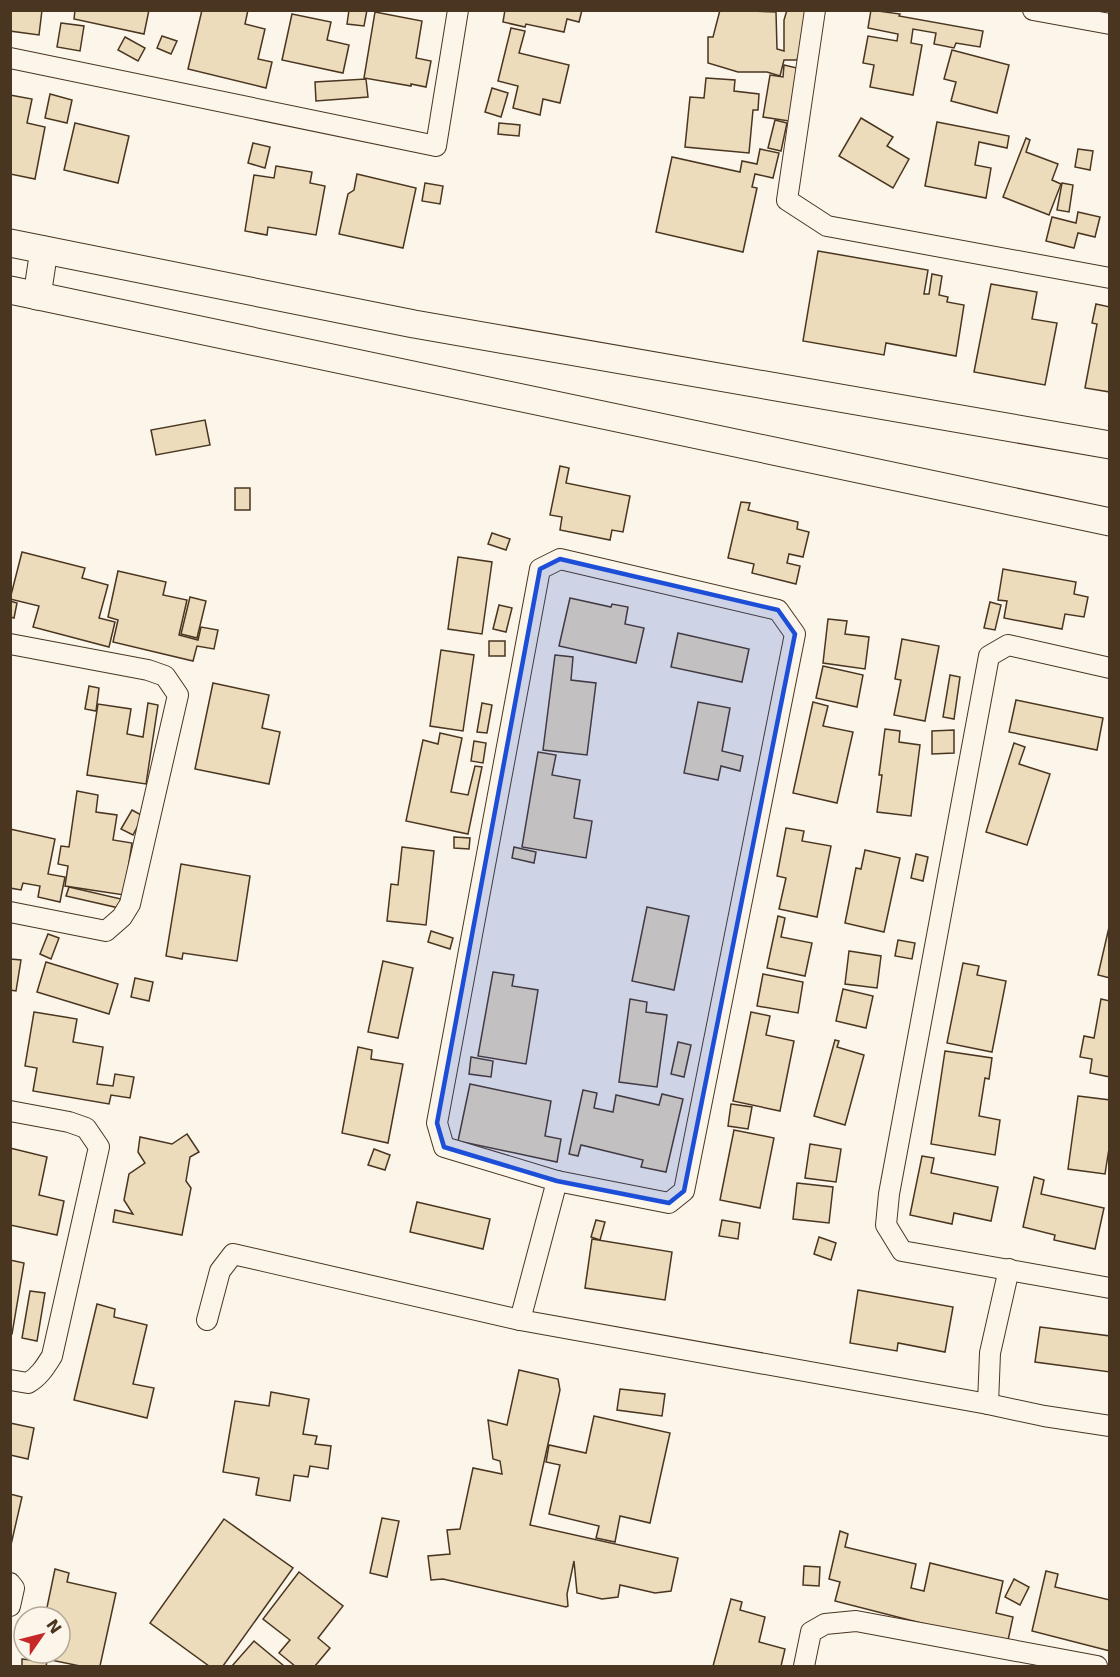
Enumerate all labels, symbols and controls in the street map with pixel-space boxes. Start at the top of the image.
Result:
north arrow [12,1605,72,1665]
text: N [42,1616,65,1638]

